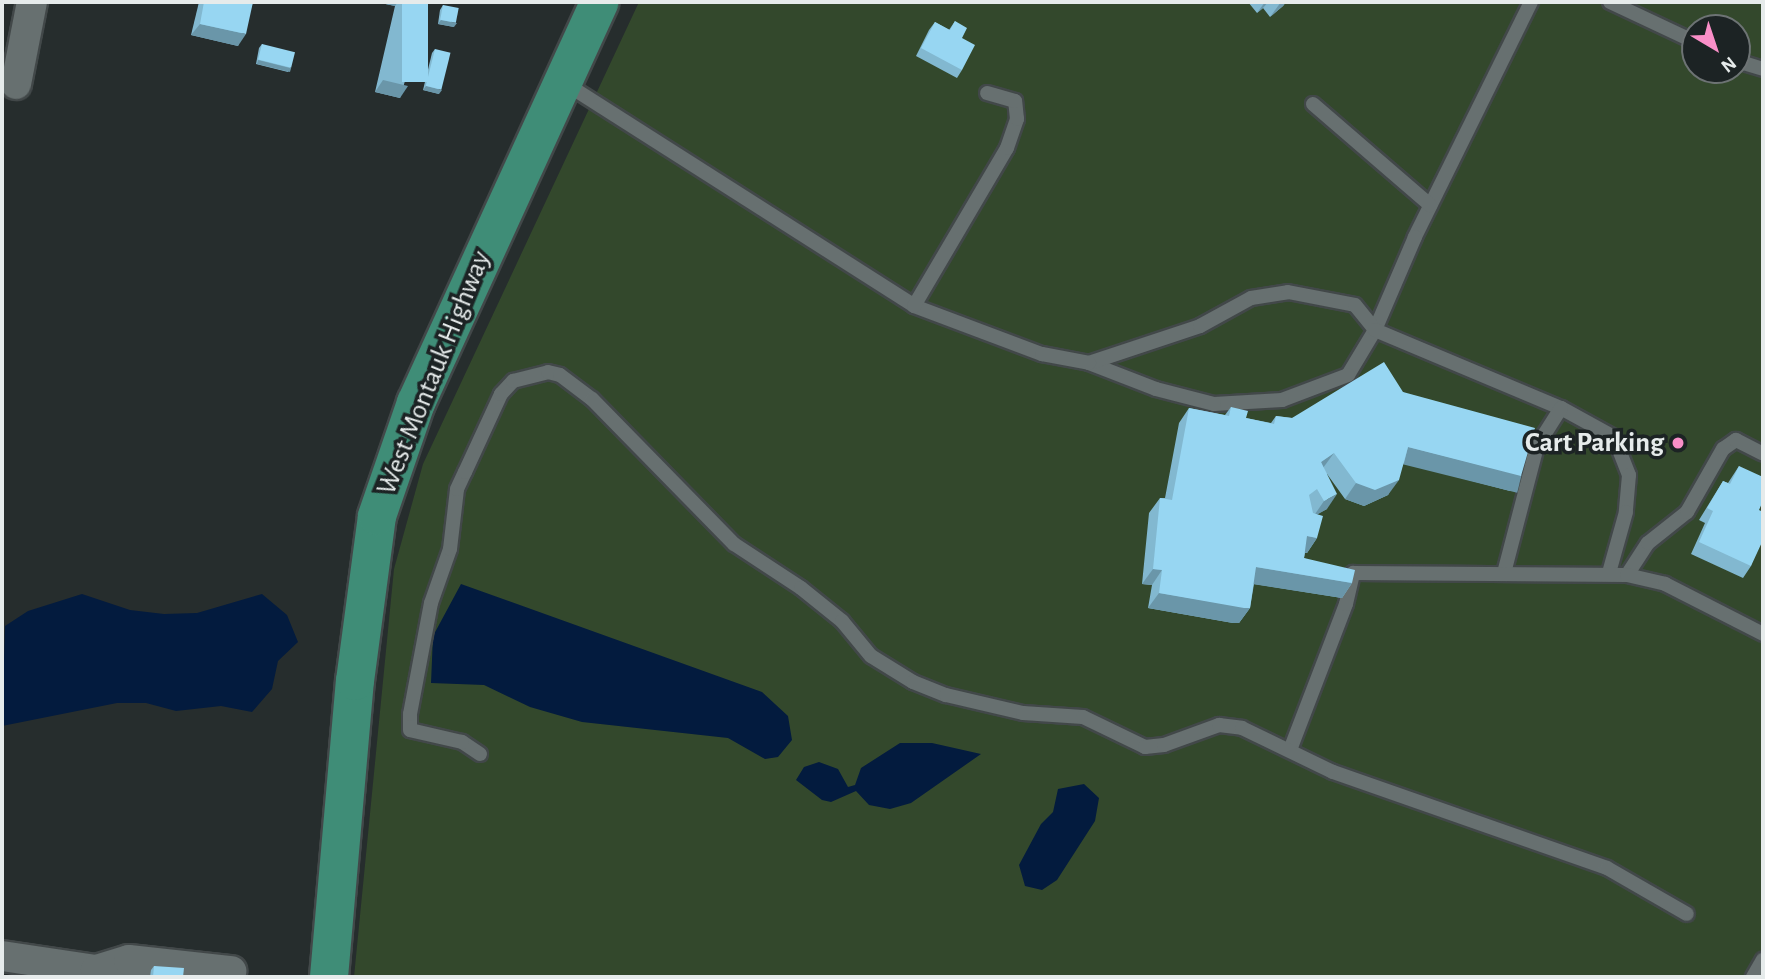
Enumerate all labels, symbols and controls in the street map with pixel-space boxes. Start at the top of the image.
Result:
north arrow [1681,14,1751,84]
text: N [1717,53,1739,76]
street label: West Montauk Highway [370,246,498,500]
place label: Cart Parking [1525,426,1664,460]
marker: Cart Parking [1670,435,1686,451]

